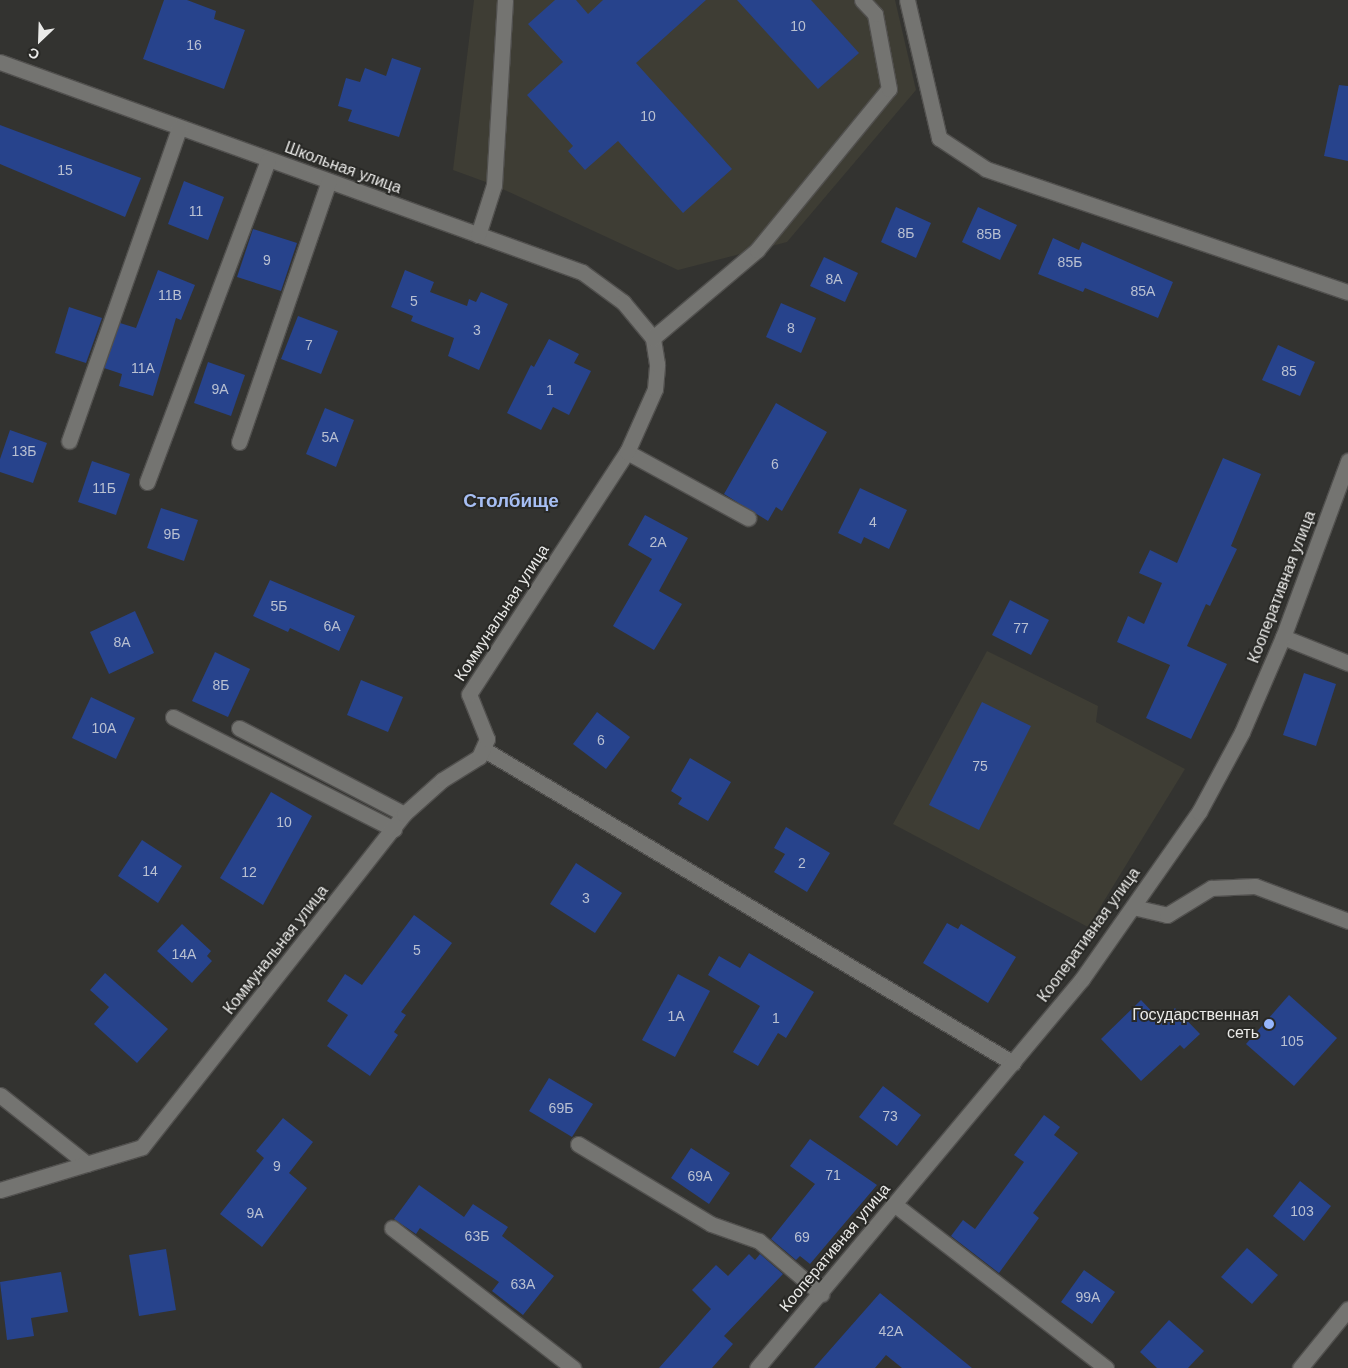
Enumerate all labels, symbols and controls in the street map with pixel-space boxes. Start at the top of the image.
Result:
north arrow [15,15,65,65]
house number: 10 [790,18,806,34]
house number: 16 [186,37,202,53]
text: С [26,44,42,63]
house number: 10 [640,108,656,124]
street label: Школьная улица [282,138,404,198]
house number: 15 [57,162,73,178]
house number: 11 [189,203,203,219]
house number: 8Б [898,225,914,241]
house number: 85В [977,226,1001,242]
house number: 9 [263,252,271,268]
house number: 85Б [1058,254,1082,270]
house number: 8А [825,271,843,287]
house number: 85А [1131,283,1155,299]
house number: 11В [158,287,182,303]
house number: 5 [410,293,418,309]
house number: 8 [787,320,795,336]
house number: 3 [473,322,481,338]
house number: 7 [305,337,313,353]
house number: 11А [131,360,155,376]
house number: 85 [1281,363,1297,379]
house number: 9А [211,381,229,397]
house number: 1 [546,382,554,398]
house number: 5А [321,429,339,445]
house number: 13Б [12,443,36,459]
house number: 6 [771,456,779,472]
house number: 11Б [92,480,116,496]
district label: Столбище [463,490,559,512]
street label: Кооперативная улица [1244,508,1320,666]
house number: 4 [869,514,877,530]
house number: 9Б [164,526,180,542]
house number: 2А [649,534,667,550]
street label: Коммунальная улица [451,541,553,685]
house number: 5Б [271,598,287,614]
house number: 6А [323,618,341,634]
house number: 77 [1013,620,1029,636]
house number: 8А [113,634,131,650]
house number: 8Б [213,677,229,693]
house number: 10А [92,720,116,736]
house number: 6 [597,732,605,748]
house number: 75 [972,758,988,774]
house number: 10 [276,814,292,830]
house number: 2 [798,855,806,871]
house number: 14 [142,863,158,879]
house number: 12 [241,864,257,880]
street label: Кооперативная улица [1034,864,1144,1006]
street label: Коммунальная улица [220,882,332,1018]
house number: 3 [582,890,590,906]
house number: 5 [413,942,421,958]
house number: 14А [172,946,196,962]
place label: Государственная сеть [1132,1005,1259,1043]
house number: 1А [667,1008,685,1024]
house number: 1 [772,1010,780,1026]
marker: Государственная сеть [1263,1018,1275,1030]
house number: 105 [1280,1033,1304,1049]
house number: 69Б [549,1100,573,1116]
house number: 73 [882,1108,898,1124]
house number: 9 [273,1158,281,1174]
house number: 71 [825,1167,841,1183]
house number: 69А [688,1168,712,1184]
street label: Кооперативная улица [776,1180,894,1316]
house number: 103 [1290,1203,1314,1219]
house number: 9А [246,1205,264,1221]
house number: 63Б [465,1228,489,1244]
house number: 69 [794,1229,810,1245]
house number: 63А [511,1276,535,1292]
house number: 99А [1076,1289,1100,1305]
house number: 42А [879,1323,903,1339]

